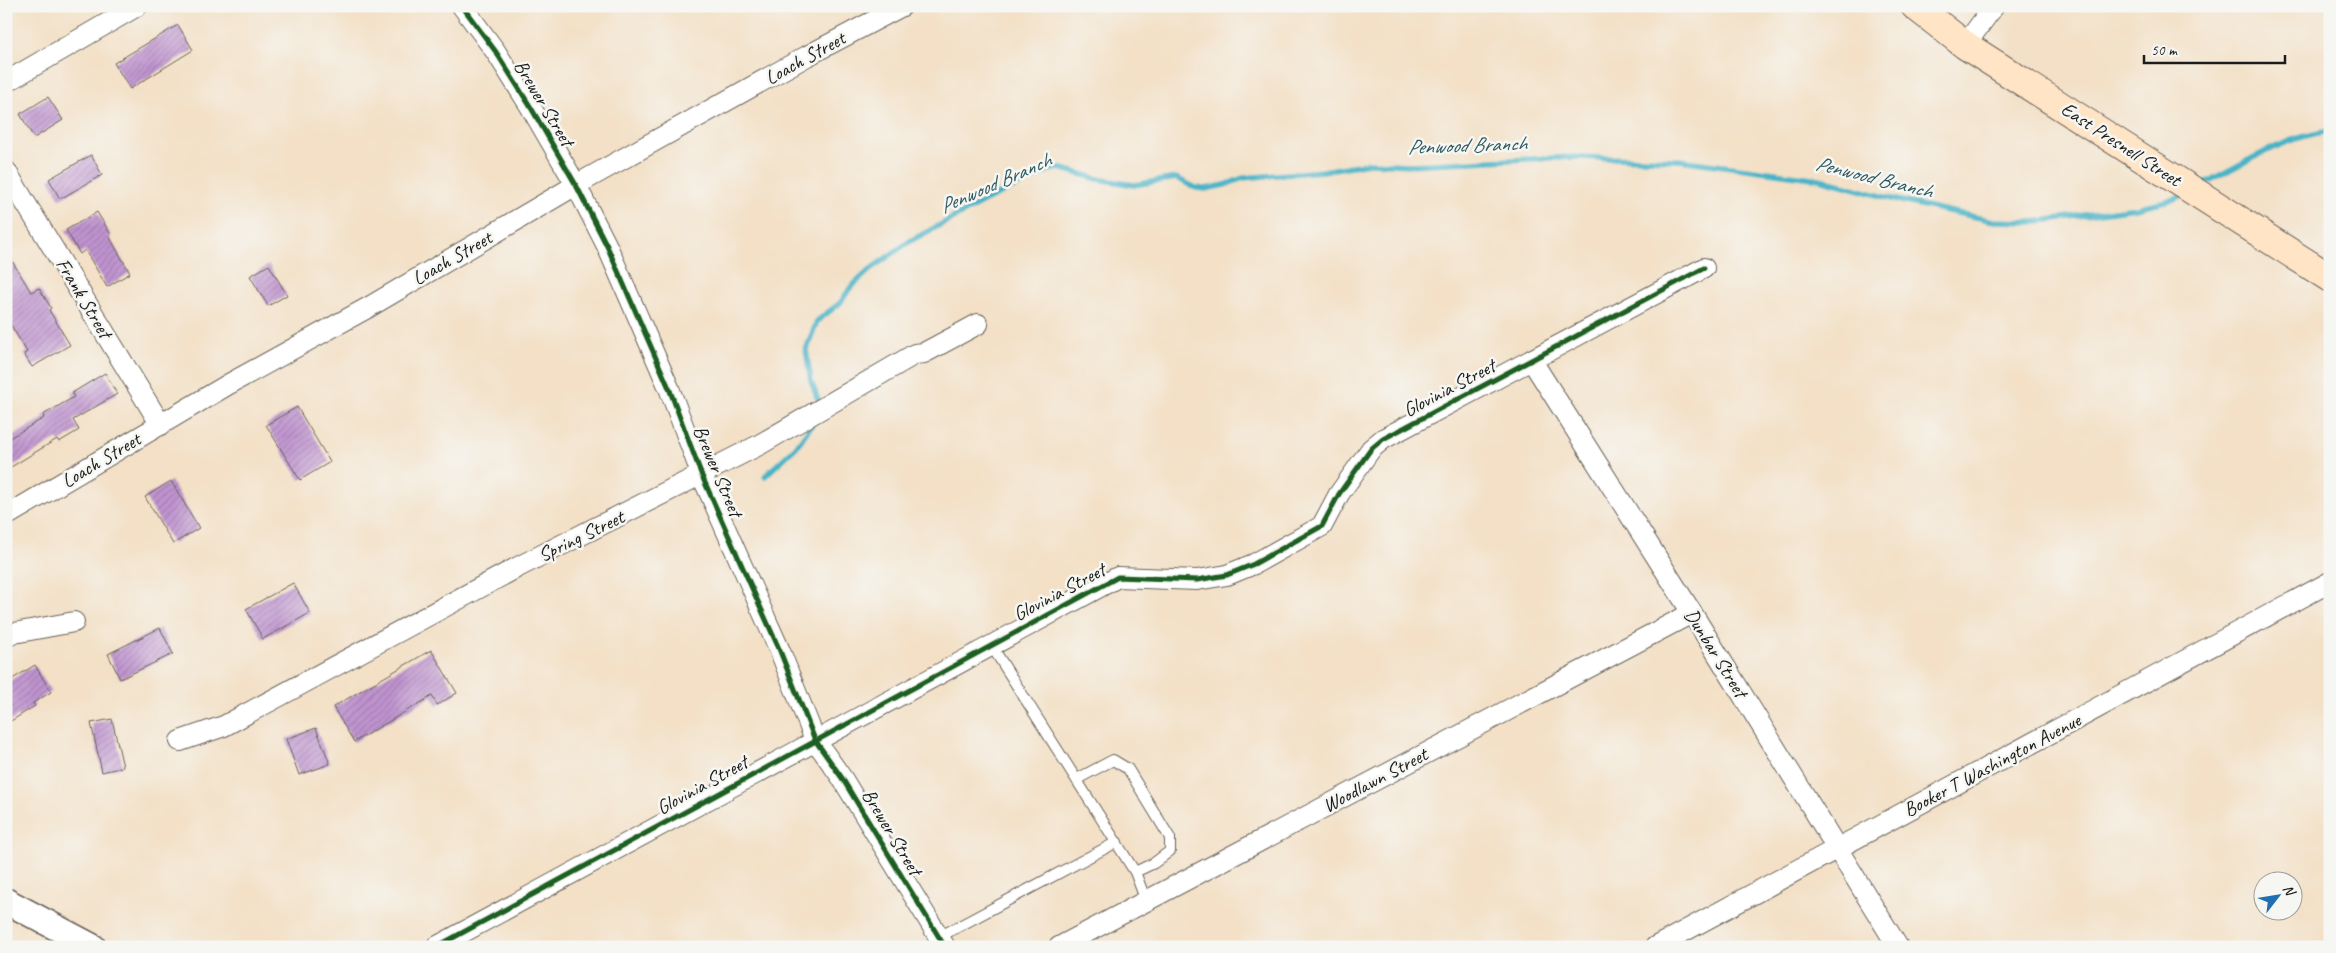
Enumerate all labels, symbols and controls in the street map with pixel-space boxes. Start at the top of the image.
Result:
street label: Loach Street [761,25,852,90]
scale bar [2144,32,2285,64]
text: 50 m [2151,41,2178,60]
street label: Brewer Street [508,55,581,154]
street label: East Presnell Street [2056,96,2188,193]
water label: Penwood Branch [1407,130,1529,160]
water label: Penwood Branch [935,146,1057,219]
water label: Penwood Branch [1813,150,1937,205]
street label: Loach Street [408,224,498,291]
street label: Frank Street [50,253,119,345]
street label: Glovinia Street [1399,352,1502,423]
street label: Brewer Street [688,422,750,523]
street label: Loach Street [57,425,147,493]
street label: Spring Street [534,503,630,567]
street label: Glovinia Street [1009,556,1112,627]
street label: Dunbar Street [1679,604,1755,705]
street label: Booker T Washington Avenue [1899,707,2086,822]
street label: Woodlawn Street [1318,741,1434,818]
street label: Glovinia Street [652,748,755,820]
street label: Brewer Street [856,784,929,883]
north arrow [2254,870,2304,920]
text: N [2279,881,2299,900]

